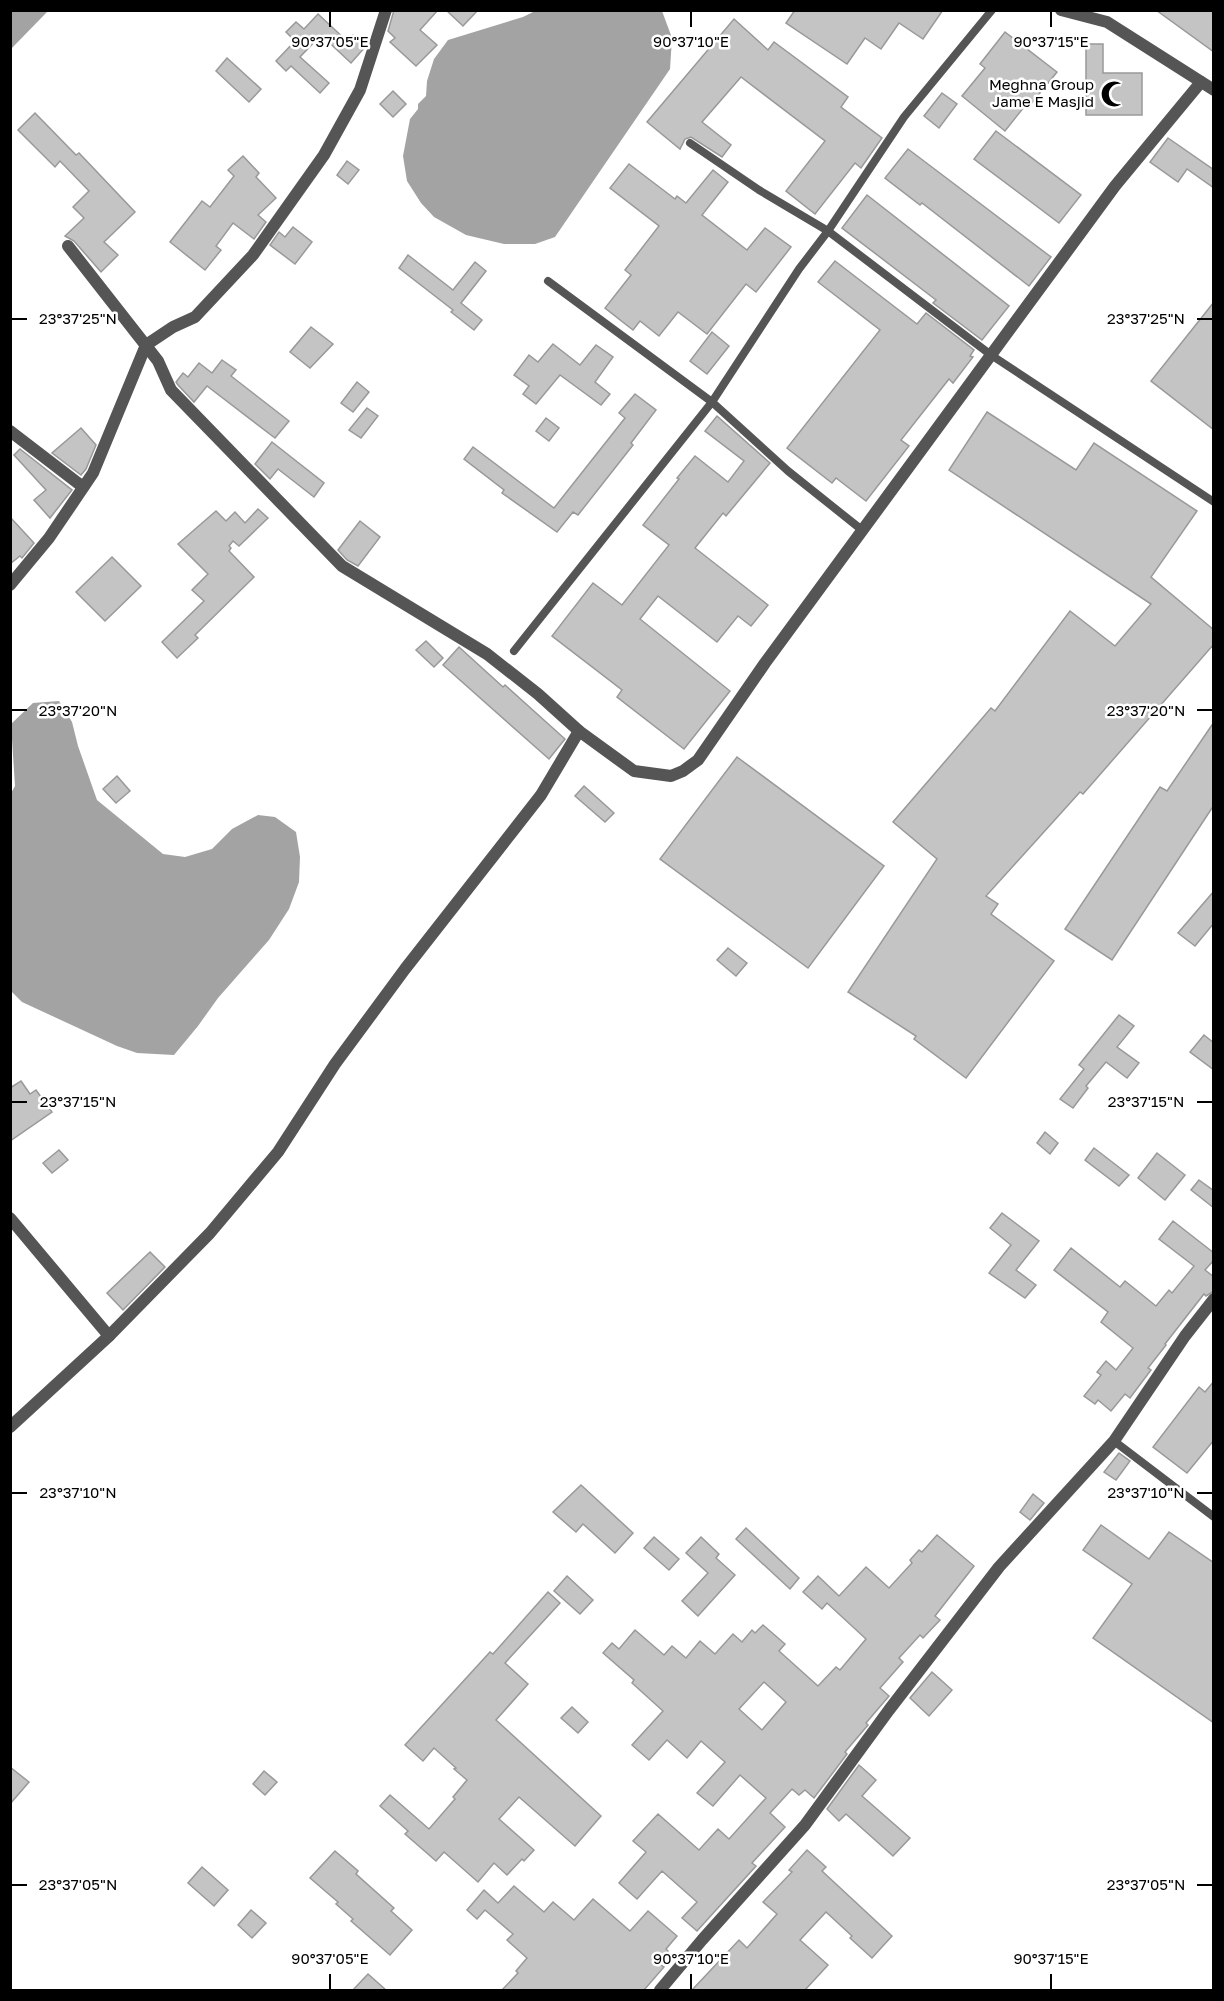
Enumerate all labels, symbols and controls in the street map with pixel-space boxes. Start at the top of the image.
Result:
text: 90°37'05"E [291,32,369,50]
text: 90°37'10"E [653,32,729,50]
text: 90°37'15"E [1013,32,1089,50]
place label: Meghna Group Jame E Masjid [989,75,1094,110]
mosque icon: Meghna Group Jame E Masjid [1099,79,1129,109]
text: 23°37'25"N [39,309,117,327]
text: 23°37'25"N [1107,309,1185,327]
text: 23°37'20"N [39,701,117,719]
text: 23°37'20"N [1107,701,1185,719]
text: 23°37'15"N [40,1092,116,1110]
text: 23°37'15"N [1108,1092,1184,1110]
text: 23°37'10"N [39,1483,117,1501]
text: 23°37'10"N [1107,1483,1185,1501]
text: 23°37'05"N [39,1875,117,1893]
text: 23°37'05"N [1107,1875,1185,1893]
text: 90°37'05"E [291,1949,369,1967]
text: 90°37'10"E [653,1949,729,1967]
text: 90°37'15"E [1013,1949,1089,1967]

